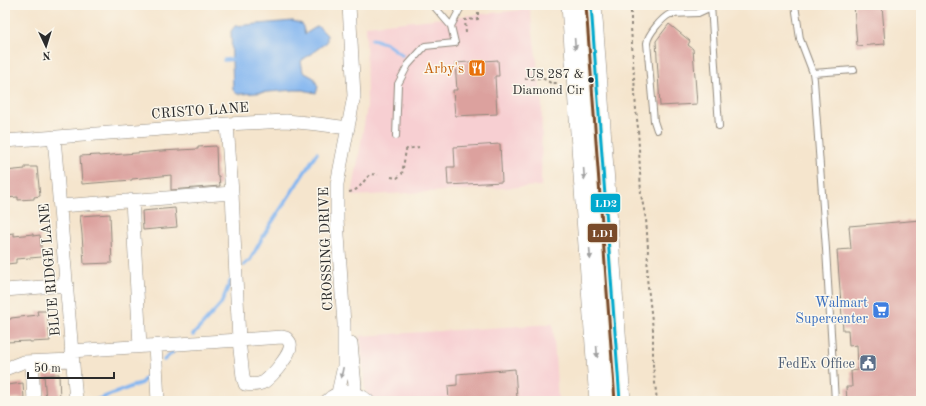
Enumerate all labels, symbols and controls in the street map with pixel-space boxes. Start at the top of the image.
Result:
north arrow [26,26,66,66]
one-way arrow [571,38,578,50]
text: N [41,49,51,60]
restaurant icon: Arby's [467,58,487,78]
place label: Arby's [424,62,464,76]
place label: US 287 & Diamond Cir [512,68,585,97]
marker: US 287 & Diamond Cir [586,75,596,85]
street label: CRISTO LANE [151,101,249,121]
one-way arrow [581,168,588,180]
street label: CROSSING DRIVE [317,187,335,311]
line badge: LD2 [590,193,621,213]
text: LD2 [595,199,617,210]
street label: BLUE RIDGE LANE [37,203,63,337]
line badge: LD1 [587,223,618,243]
text: LD1 [592,229,614,240]
one-way arrow [586,248,593,260]
place label: Walmart Supercenter [795,296,868,326]
supermarket icon: Walmart Supercenter [871,300,891,320]
one-way arrow [593,346,600,358]
public building icon: FedEx Office [858,353,878,373]
scale bar [28,354,114,380]
place label: FedEx Office [778,357,855,371]
text: 50 m [34,362,61,375]
one-way arrow [339,367,345,379]

